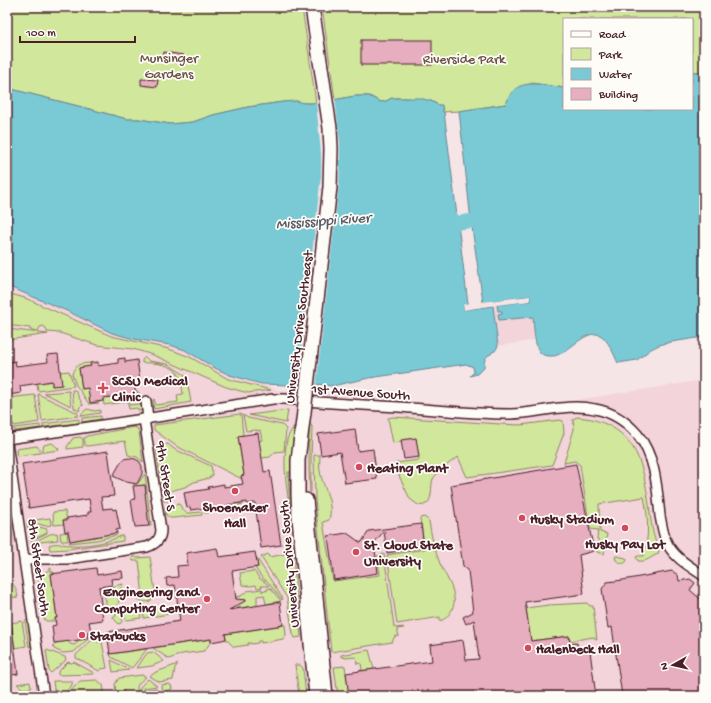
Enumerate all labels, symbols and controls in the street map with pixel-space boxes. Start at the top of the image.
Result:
scale bar [20,18,135,44]
legend [563,18,693,110]
text: 100 m [25,27,56,41]
text: Road [599,29,626,43]
text: Park [598,49,624,63]
park label: Munsinger Gardens [140,51,199,84]
park label: Riverside Park [423,52,507,69]
text: Water [599,69,633,83]
text: Building [598,89,638,103]
water label: Mississippi River [275,210,374,234]
street label: University Drive Southeast [283,249,318,405]
place label: SCSU Medical Clinic [111,374,188,407]
street label: 1st Avenue South [310,381,411,405]
marker: SCSU Medical Clinic [97,382,109,394]
street label: 9th Street S [150,439,179,513]
place label: Heating Plant [367,461,449,478]
marker: Heating Plant [354,462,364,472]
marker: Shoemaker Hall [230,486,240,496]
street label: University Drive South [276,499,305,628]
place label: Shoemaker Hall [203,500,269,533]
place label: Husky Stadium [530,512,614,529]
marker: Husky Stadium [517,513,527,523]
street label: 8th Street South [22,517,53,618]
marker: Husky Pay Lot [620,523,630,533]
place label: Husky Pay Lot [585,537,666,554]
place label: St. Cloud State University [364,538,454,571]
marker: St. Cloud State University [351,547,361,557]
place label: Engineering and Computing Center [94,585,201,618]
marker: Engineering and Computing Center [202,594,212,604]
place label: Starbucks [90,629,146,646]
marker: Starbucks [77,630,87,640]
place label: Halenbeck Hall [536,642,620,659]
marker: Halenbeck Hall [523,643,533,653]
north arrow [653,645,693,685]
text: N [659,662,672,671]

